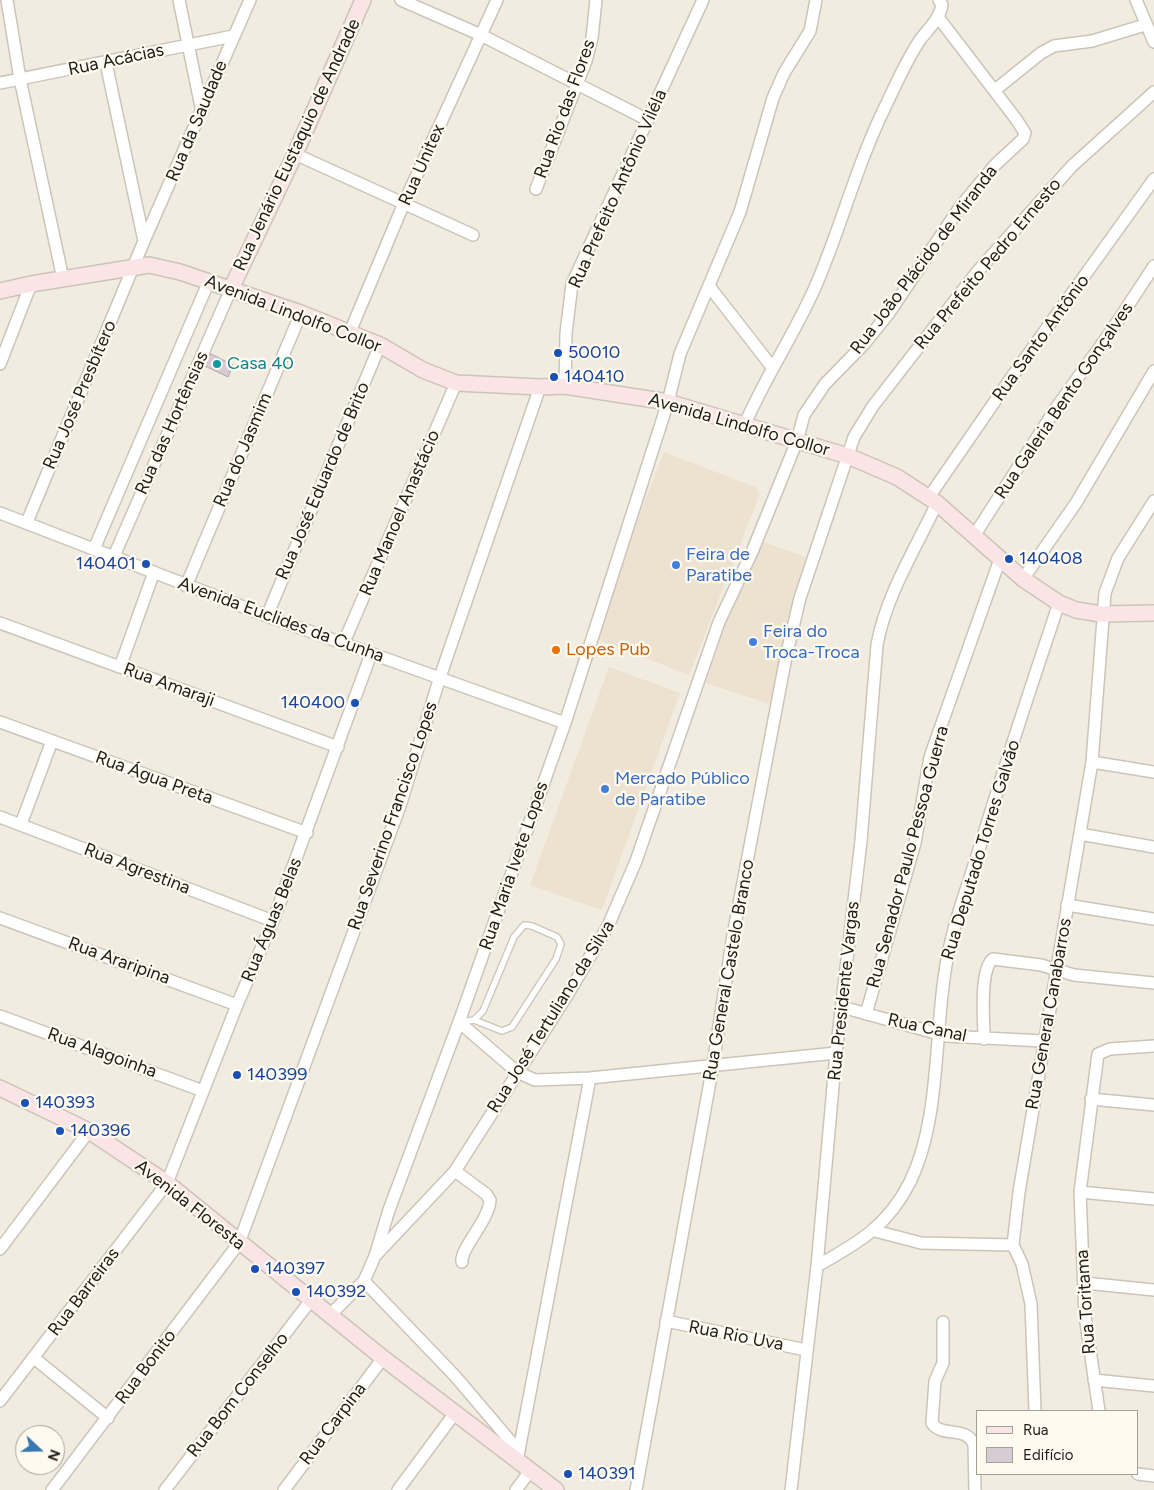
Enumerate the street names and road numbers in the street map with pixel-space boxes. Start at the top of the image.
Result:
street label: Rua Jenário Eustaquio de Andrade [229,15,365,275]
street label: Rua Rio das Flores [530,37,600,181]
street label: Rua Acácias [66,39,166,81]
street label: Rua da Saudade [162,57,232,185]
street label: Rua Prefeito Antônio Viléla [564,86,672,292]
street label: Rua Unitex [394,121,450,209]
street label: Rua João Plácido de Miranda [846,161,1002,359]
street label: Rua Prefeito Pedro Ernesto [910,174,1066,354]
street label: Avenida Lindolfo Collor [202,270,384,358]
street label: Rua Santo Antônio [988,271,1094,405]
street label: Rua Galeria Bento Gonçalves [990,299,1138,503]
street label: Rua José Presbítero [39,317,121,473]
street label: Rua das Hortênsias [131,348,213,498]
street label: Rua José Eduardo de Brito [272,379,374,583]
street label: Avenida Lindolfo Collor [646,389,832,461]
street label: Rua do Jasmim [209,390,277,510]
street label: Rua Manoel Anastácio [355,427,445,599]
street label: Avenida Euclides da Cunha [175,573,387,667]
street label: Rua Amaraji [120,658,218,712]
street label: Rua Severino Francisco Lopes [344,699,442,933]
street label: Rua Senador Paulo Pessoa Guerra [863,723,953,991]
street label: Rua Deputado Torres Galvão [937,737,1025,963]
street label: Rua Água Preta [92,747,216,809]
street label: Rua Maria Ivete Lopes [475,779,553,953]
street label: Rua Agrestina [81,839,193,899]
street label: Rua Águas Belas [237,855,307,985]
street label: Rua General Castelo Branco [699,858,759,1082]
street label: Rua Presidente Vargas [824,900,864,1082]
street label: Rua José Tertuliano da Silva [483,917,619,1117]
street label: Rua General Canabarros [1022,917,1076,1111]
street label: Rua Araripina [65,933,173,989]
street label: Rua Canal [885,1009,969,1047]
street label: Rua Alagoinha [44,1023,160,1083]
street label: Avenida Floresta [131,1155,249,1255]
street label: Rua Barreiras [44,1244,124,1340]
street label: Rua Toritama [1072,1249,1100,1355]
street label: Rua Rio Uva [687,1316,785,1356]
street label: Rua Bonito [111,1325,181,1409]
street label: Rua Bom Conselho [183,1328,293,1462]
street label: Rua Carpina [295,1379,371,1469]

